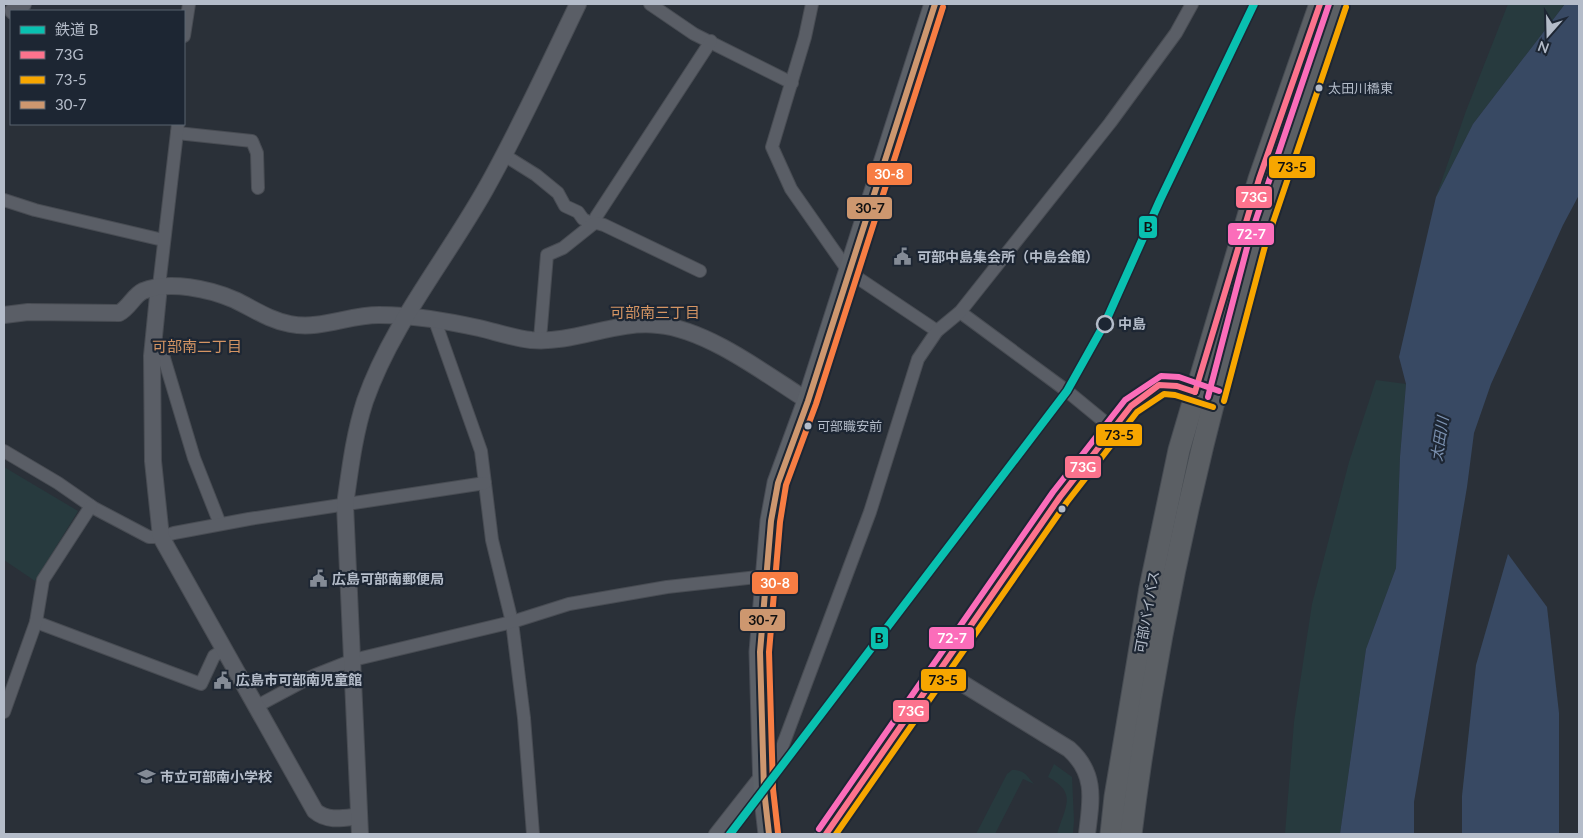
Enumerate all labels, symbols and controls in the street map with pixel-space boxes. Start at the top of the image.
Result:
legend [10,10,185,125]
north arrow [1523,10,1573,60]
text: 鉄道 B [55,20,99,38]
text: N [1535,38,1551,58]
text: 73G [55,45,83,63]
text: 73-5 [55,70,87,88]
place label: 太田川橋東 [1328,80,1393,96]
marker: 太田川橋東 [1314,83,1324,93]
text: 30-7 [55,95,87,113]
line badge: 73-5 [1268,155,1316,179]
text: 73-5 [1277,158,1307,175]
line badge: 30-8 [866,162,913,186]
text: 30-8 [874,165,904,182]
line badge: 73G [1235,185,1273,209]
text: 73G [1241,188,1267,205]
line badge: 30-7 [846,196,893,220]
text: 30-7 [855,199,885,216]
line badge: B [1138,215,1158,239]
text: B [1143,218,1153,235]
line badge: 72-7 [1227,222,1275,246]
text: 72-7 [1236,225,1266,242]
public building icon: 可部中島集会所（中島会館） [893,247,913,267]
place label: 可部中島集会所（中島会館） [917,248,1099,265]
district label: 可部南三丁目 [610,303,700,321]
marker: 中島 [1096,315,1114,333]
place label: 中島 [1118,315,1146,332]
district label: 可部南二丁目 [152,337,242,355]
water label: 太田川 [1427,413,1452,462]
place label: 可部職安前 [817,418,882,434]
marker: 可部職安前 [803,421,813,431]
line badge: 73-5 [1095,423,1143,447]
text: 73-5 [1104,426,1134,443]
line badge: 73G [1064,455,1102,479]
text: 73G [1070,458,1096,475]
unlabelled marker [1057,504,1067,514]
public building icon: 広島可部南郵便局 [308,569,328,589]
street label: 可部バイパス [1131,569,1162,655]
place label: 広島可部南郵便局 [332,570,444,587]
line badge: 30-8 [751,571,799,595]
text: 30-8 [760,574,790,591]
line badge: 30-7 [739,608,786,632]
text: 30-7 [748,611,778,628]
line badge: B [870,626,889,650]
line badge: 72-7 [928,626,975,650]
text: B [874,629,884,646]
text: 72-7 [937,629,967,646]
line badge: 73-5 [920,668,967,692]
public building icon: 広島市可部南児童館 [212,670,232,690]
place label: 広島市可部南児童館 [236,671,362,688]
text: 73-5 [928,671,958,688]
line badge: 73G [892,699,930,723]
text: 73G [898,702,924,719]
school or university icon: 市立可部南小学校 [136,767,156,787]
place label: 市立可部南小学校 [160,768,272,785]

